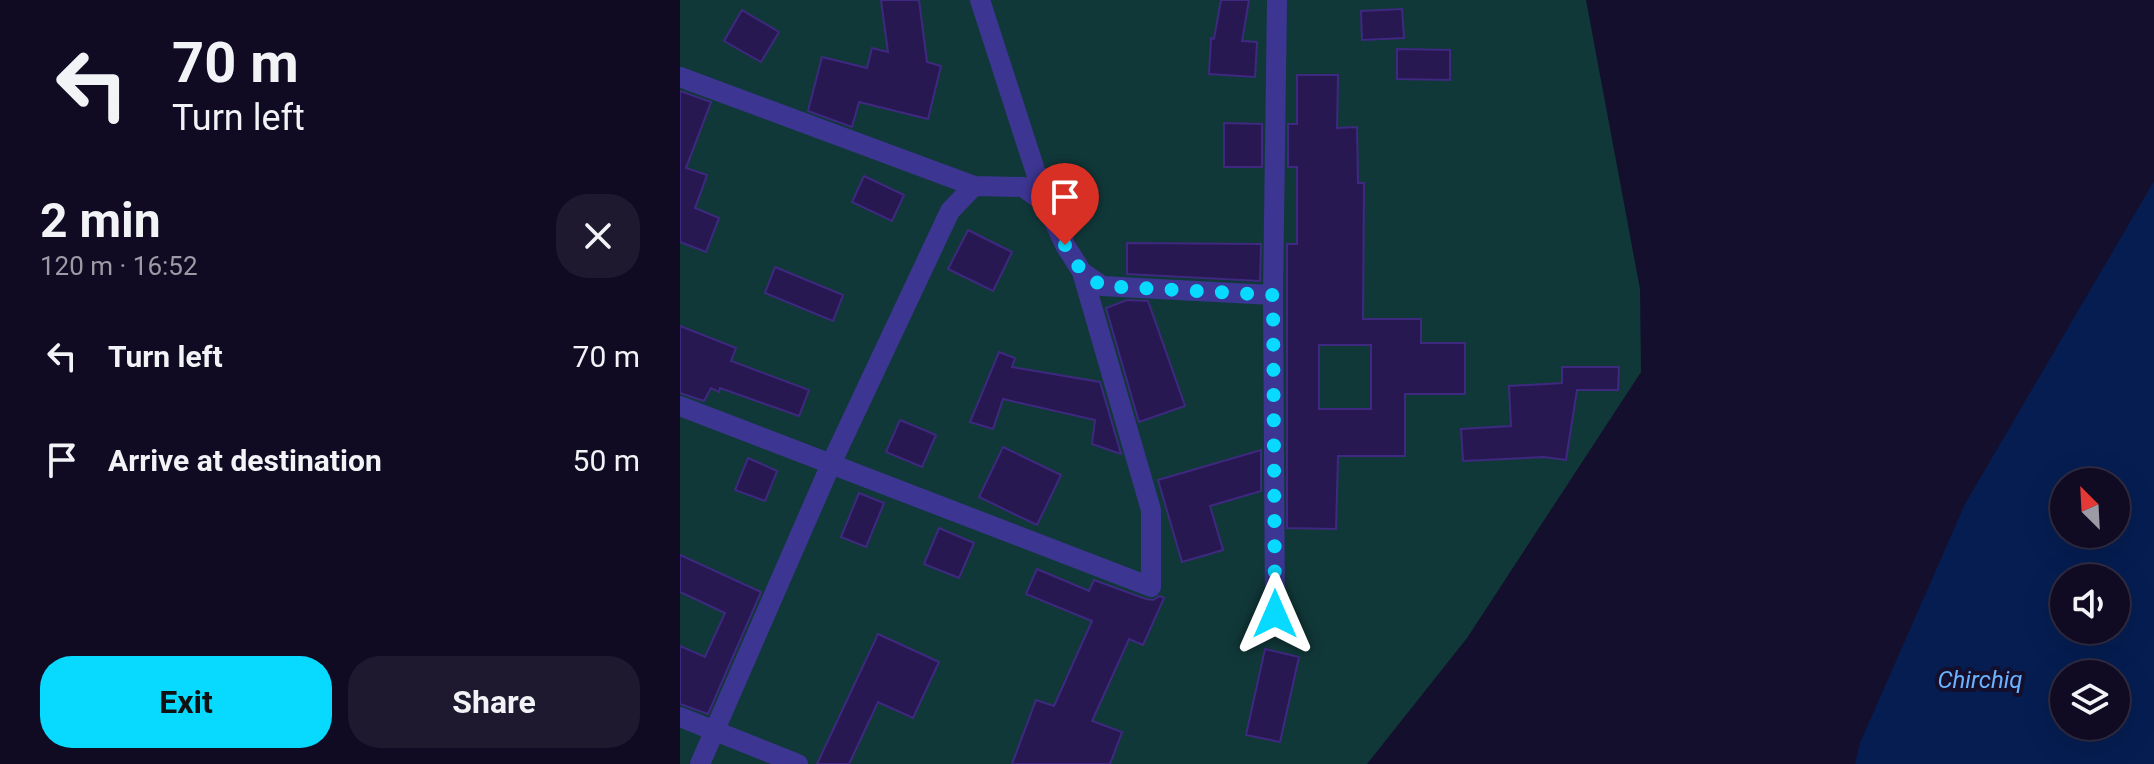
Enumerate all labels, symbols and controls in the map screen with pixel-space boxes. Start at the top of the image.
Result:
text: 70 m [172,30,299,96]
icon: left [40,32,144,136]
text: Turn left [172,97,305,139]
pin [1031,163,1099,245]
icon: arrive [1043,175,1087,219]
text: 2 min [40,192,161,249]
button: close [556,194,640,278]
text: 120 m · 16:52 [40,251,198,281]
icon: left [40,334,84,378]
text: Turn left [108,339,223,374]
text: 70 m [573,339,640,374]
icon: arrive [40,438,84,482]
text: Arrive at destination [108,443,382,478]
text: 50 m [573,443,640,478]
north arrow [2050,468,2130,548]
map controls [2050,468,2130,740]
button: sound [2050,564,2130,644]
position arrow [1233,572,1317,656]
button: Exit [40,656,332,748]
button: Share [348,656,640,748]
button: layers [2050,660,2130,740]
water label: Chirchiq [1937,666,2023,694]

